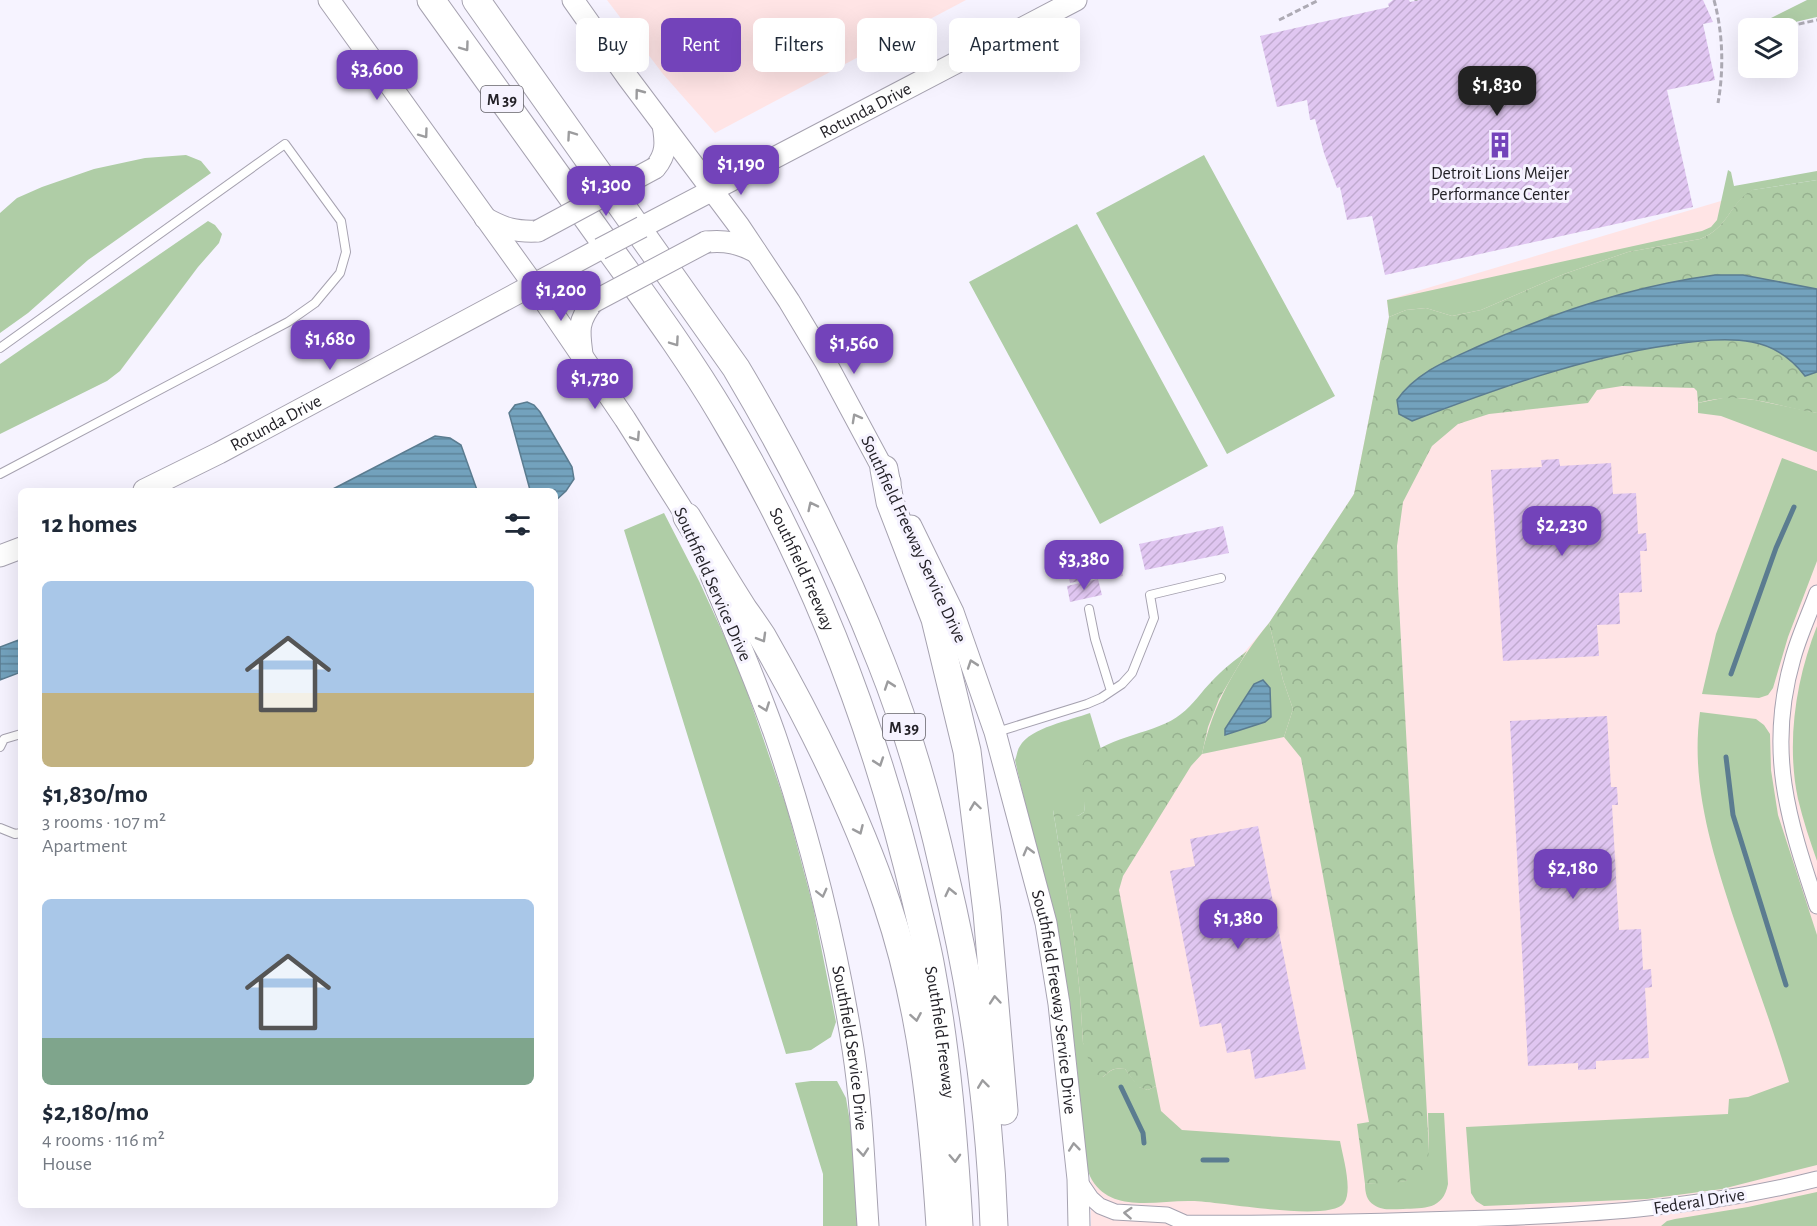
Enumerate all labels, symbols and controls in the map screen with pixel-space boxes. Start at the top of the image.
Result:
chip: Buy [576,18,649,72]
chip: Rent [661,18,741,72]
chip: Filters [753,18,845,72]
chip: New [857,18,937,72]
chip: Apartment [949,18,1080,72]
map controls [1738,18,1798,78]
button: layers [1738,18,1798,78]
one-way arrow [458,41,469,52]
pin: $3,600 [328,50,426,101]
text: $3,600 [351,59,403,79]
pin: $1,830 [1448,66,1546,117]
text: $1,830 [1472,75,1522,95]
street label: Rotunda Drive [817,80,914,142]
road number: M 39 [481,86,523,112]
one-way arrow [635,88,646,99]
one-way arrow [417,127,428,138]
building icon: Detroit Lions Meijer Performance Center [1485,130,1515,160]
one-way arrow [567,131,578,142]
pin: $1,190 [692,145,790,196]
text: $1,190 [717,154,765,174]
place label: Detroit Lions Meijer Performance Center [1431,165,1569,204]
pin: $1,300 [557,166,655,217]
text: $1,300 [581,175,631,195]
pin: $1,200 [512,271,610,322]
text: $1,200 [535,280,587,300]
pin: $1,680 [281,320,379,371]
pin: $1,560 [805,324,903,375]
text: $1,680 [305,329,355,349]
text: $1,560 [829,333,879,353]
one-way arrow [668,335,679,346]
pin: $1,730 [546,359,644,410]
text: $1,730 [571,368,619,388]
street label: Rotunda Drive [228,392,325,455]
one-way arrow [852,414,863,424]
one-way arrow [628,431,640,441]
street label: Southfield Freeway Service Drive [857,433,969,646]
one-way arrow [808,502,819,512]
street label: Southfield Service Drive [670,505,754,664]
street label: Southfield Freeway [765,505,837,634]
pin: $2,230 [1513,506,1611,557]
icon: filters [501,508,534,541]
text: 12 homes [42,511,137,537]
text: $2,230 [1536,515,1588,535]
pin: $3,380 [1035,540,1133,591]
text: $3,380 [1058,549,1110,569]
icon: home [234,620,342,728]
one-way arrow [755,631,766,642]
one-way arrow [966,659,979,670]
one-way arrow [884,680,897,691]
one-way arrow [757,701,770,712]
road number: M 39 [883,714,925,740]
one-way arrow [871,756,884,767]
text: $1,830/mo [42,781,148,807]
one-way arrow [969,802,981,811]
text: 3 rooms · 107 m² [42,812,166,832]
one-way arrow [852,824,864,835]
text: Apartment [42,836,127,856]
one-way arrow [1023,846,1035,857]
pin: $2,180 [1524,849,1622,900]
text: $2,180 [1548,858,1598,878]
one-way arrow [944,887,957,897]
one-way arrow [814,888,827,898]
street label: Southfield Freeway Service Drive [1028,888,1079,1115]
pin: $1,380 [1189,899,1287,950]
text: $1,380 [1213,908,1263,928]
icon: home [234,938,342,1046]
street label: Southfield Service Drive [828,964,870,1131]
street label: Southfield Freeway [921,965,957,1100]
one-way arrow [989,996,1002,1005]
one-way arrow [909,1012,921,1021]
one-way arrow [977,1079,990,1089]
text: $2,180/mo [42,1099,149,1125]
text: 4 rooms · 116 m² [42,1130,165,1150]
one-way arrow [1068,1142,1081,1151]
one-way arrow [856,1147,869,1156]
text: House [42,1154,92,1174]
one-way arrow [948,1154,961,1163]
street label: Federal Drive [1652,1186,1746,1218]
one-way arrow [1124,1206,1133,1219]

